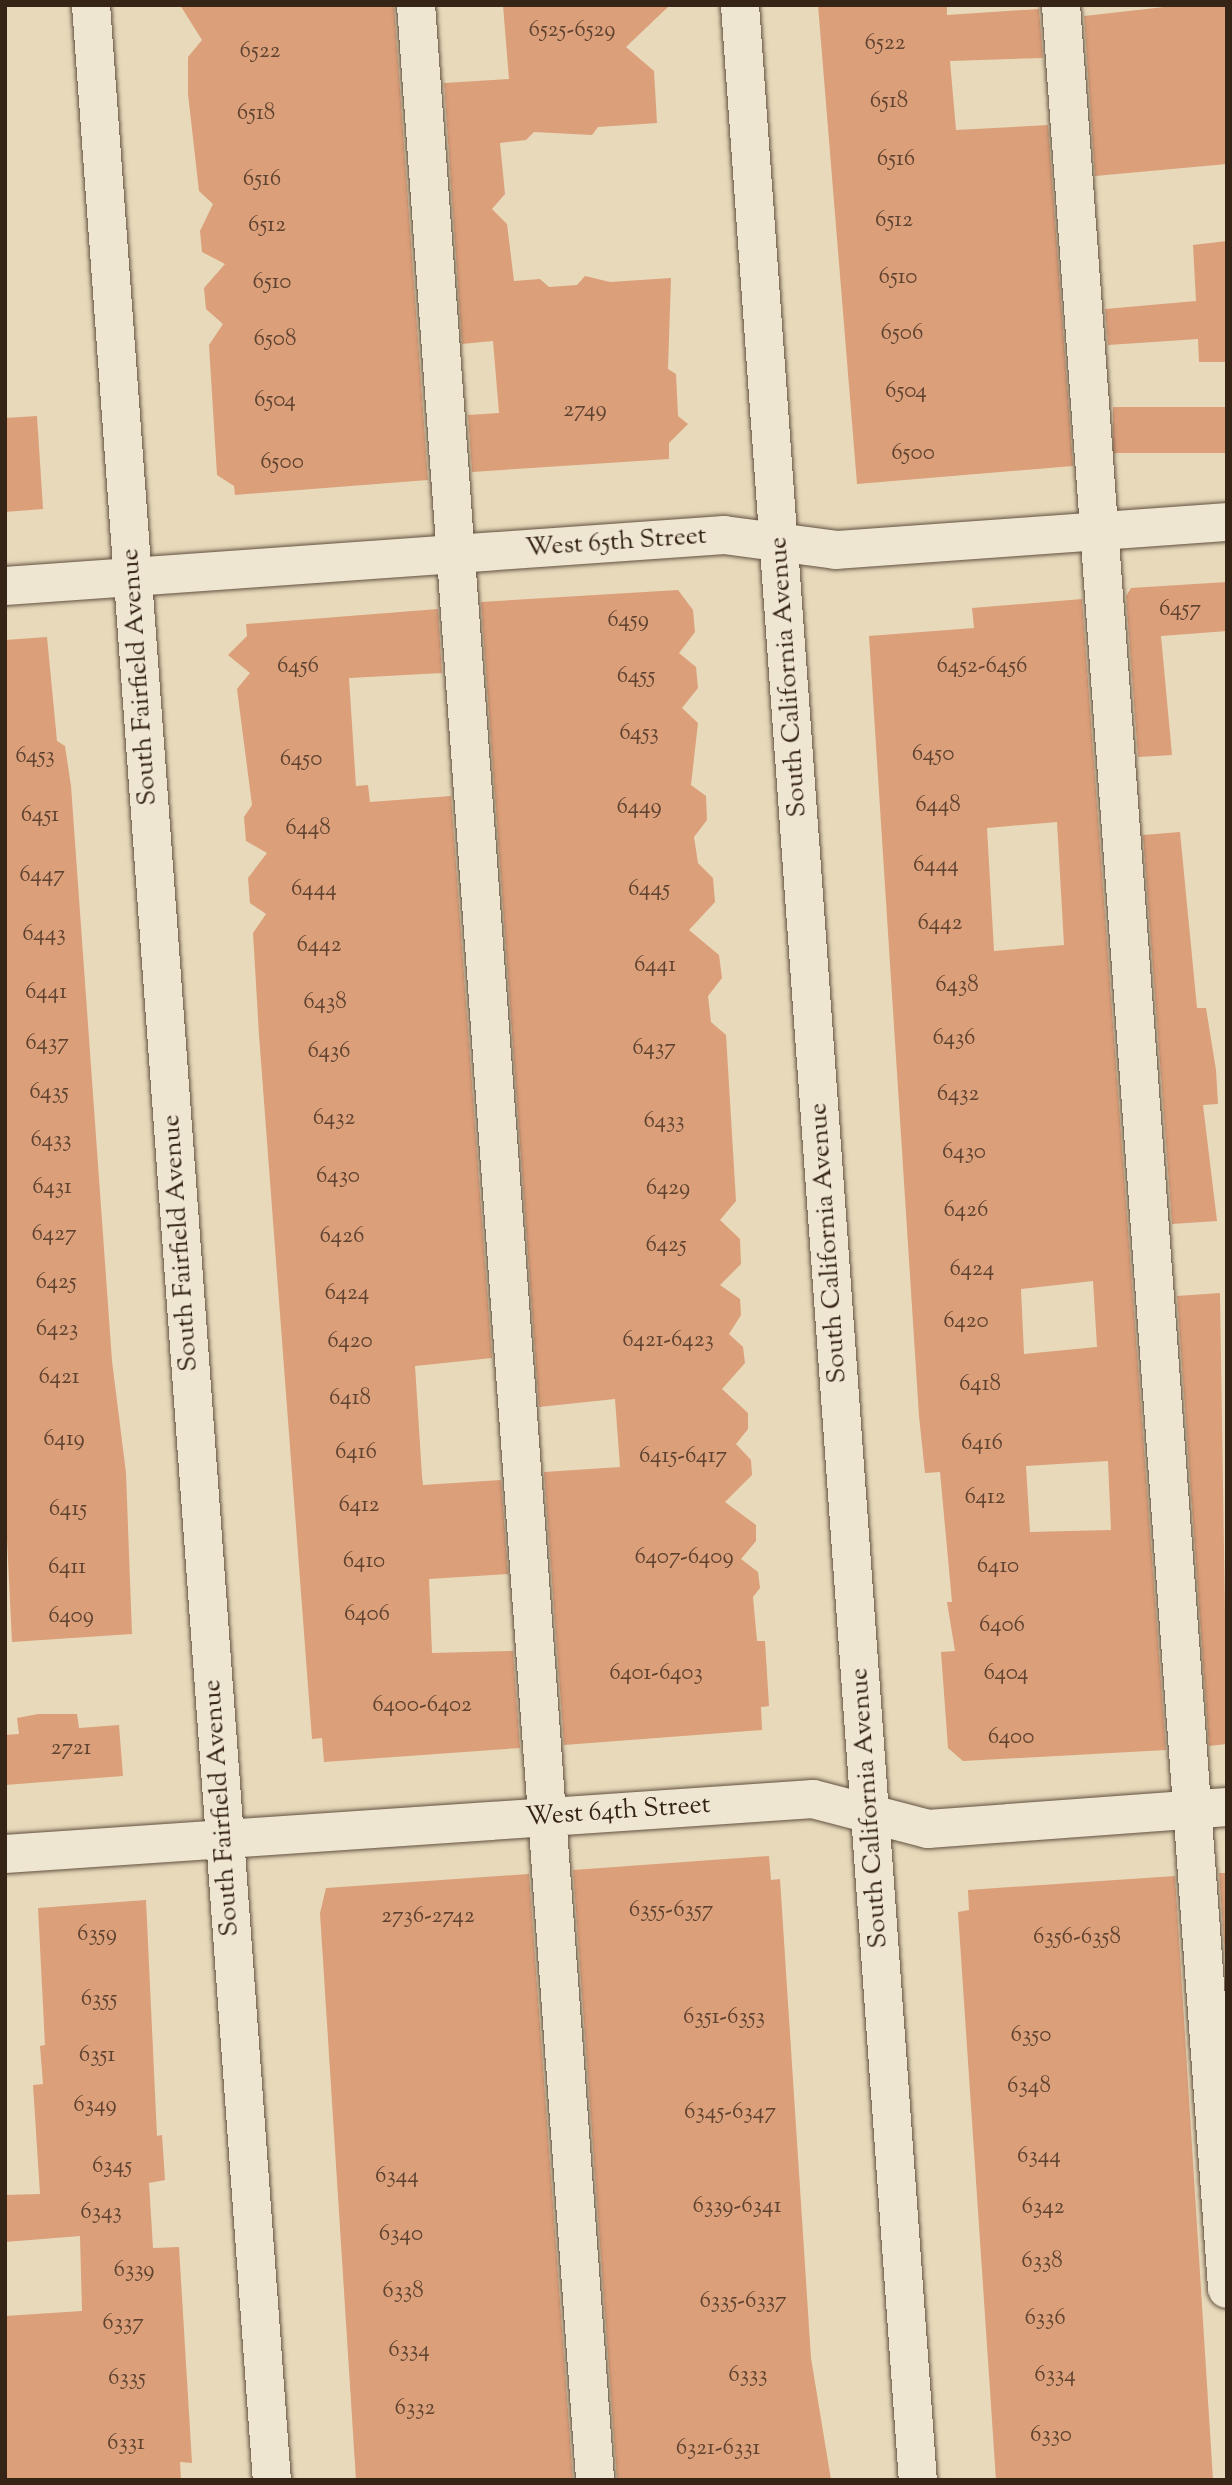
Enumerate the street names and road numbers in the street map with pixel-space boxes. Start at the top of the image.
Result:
street label: West 65th Street [524,521,708,565]
street label: South California Avenue [764,536,814,818]
street label: South Fairfield Avenue [115,547,165,807]
street label: South California Avenue [804,1102,854,1384]
street label: South Fairfield Avenue [156,1113,206,1373]
street label: South California Avenue [845,1667,895,1949]
street label: South Fairfield Avenue [197,1678,247,1938]
street label: West 64th Street [525,1790,711,1834]

